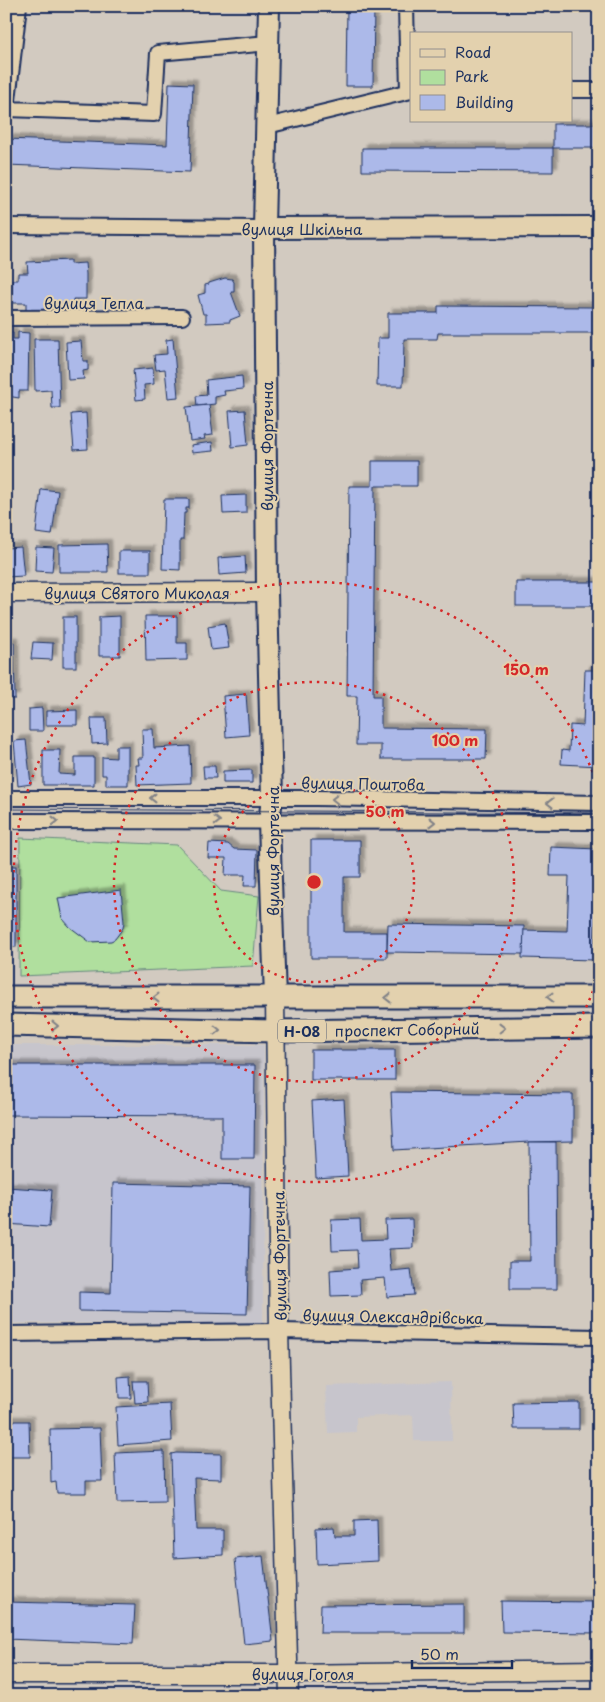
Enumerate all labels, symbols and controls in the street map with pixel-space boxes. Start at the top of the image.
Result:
legend [410,32,572,122]
text: Road [455,40,491,63]
text: Park [455,64,489,87]
text: Building [455,90,514,113]
street label: вулиця Шкільна [242,217,363,240]
street label: вулиця Тепла [44,291,144,314]
street label: вулиця Фортечна [255,380,278,511]
street label: вулиця Святого Миколая [44,581,230,604]
text: 150 m [503,657,549,680]
text: 100 m [432,728,478,751]
street label: вулиця Поштова [301,770,426,796]
street label: вулиця Фортечна [261,785,284,916]
one-way arrow [149,793,156,803]
one-way arrow [331,794,338,804]
one-way arrow [546,798,554,808]
text: 50 m [366,799,404,822]
one-way arrow [52,816,59,826]
one-way arrow [214,816,222,826]
one-way arrow [429,817,437,827]
centre of rings [305,873,323,891]
one-way arrow [546,992,554,1002]
one-way arrow [152,993,160,1003]
one-way arrow [383,993,391,1003]
street label: проспект Соборний [334,1016,480,1042]
road number: Н-08 [278,1019,326,1042]
one-way arrow [52,1021,59,1031]
one-way arrow [499,1023,507,1033]
one-way arrow [214,1025,222,1035]
street label: вулиця Фортечна [266,1190,292,1321]
street label: вулиця Олександрівська [302,1303,484,1329]
scale bar [412,1637,512,1669]
text: 50 m [420,1642,459,1665]
street label: вулиця Гоголя [252,1662,354,1685]

